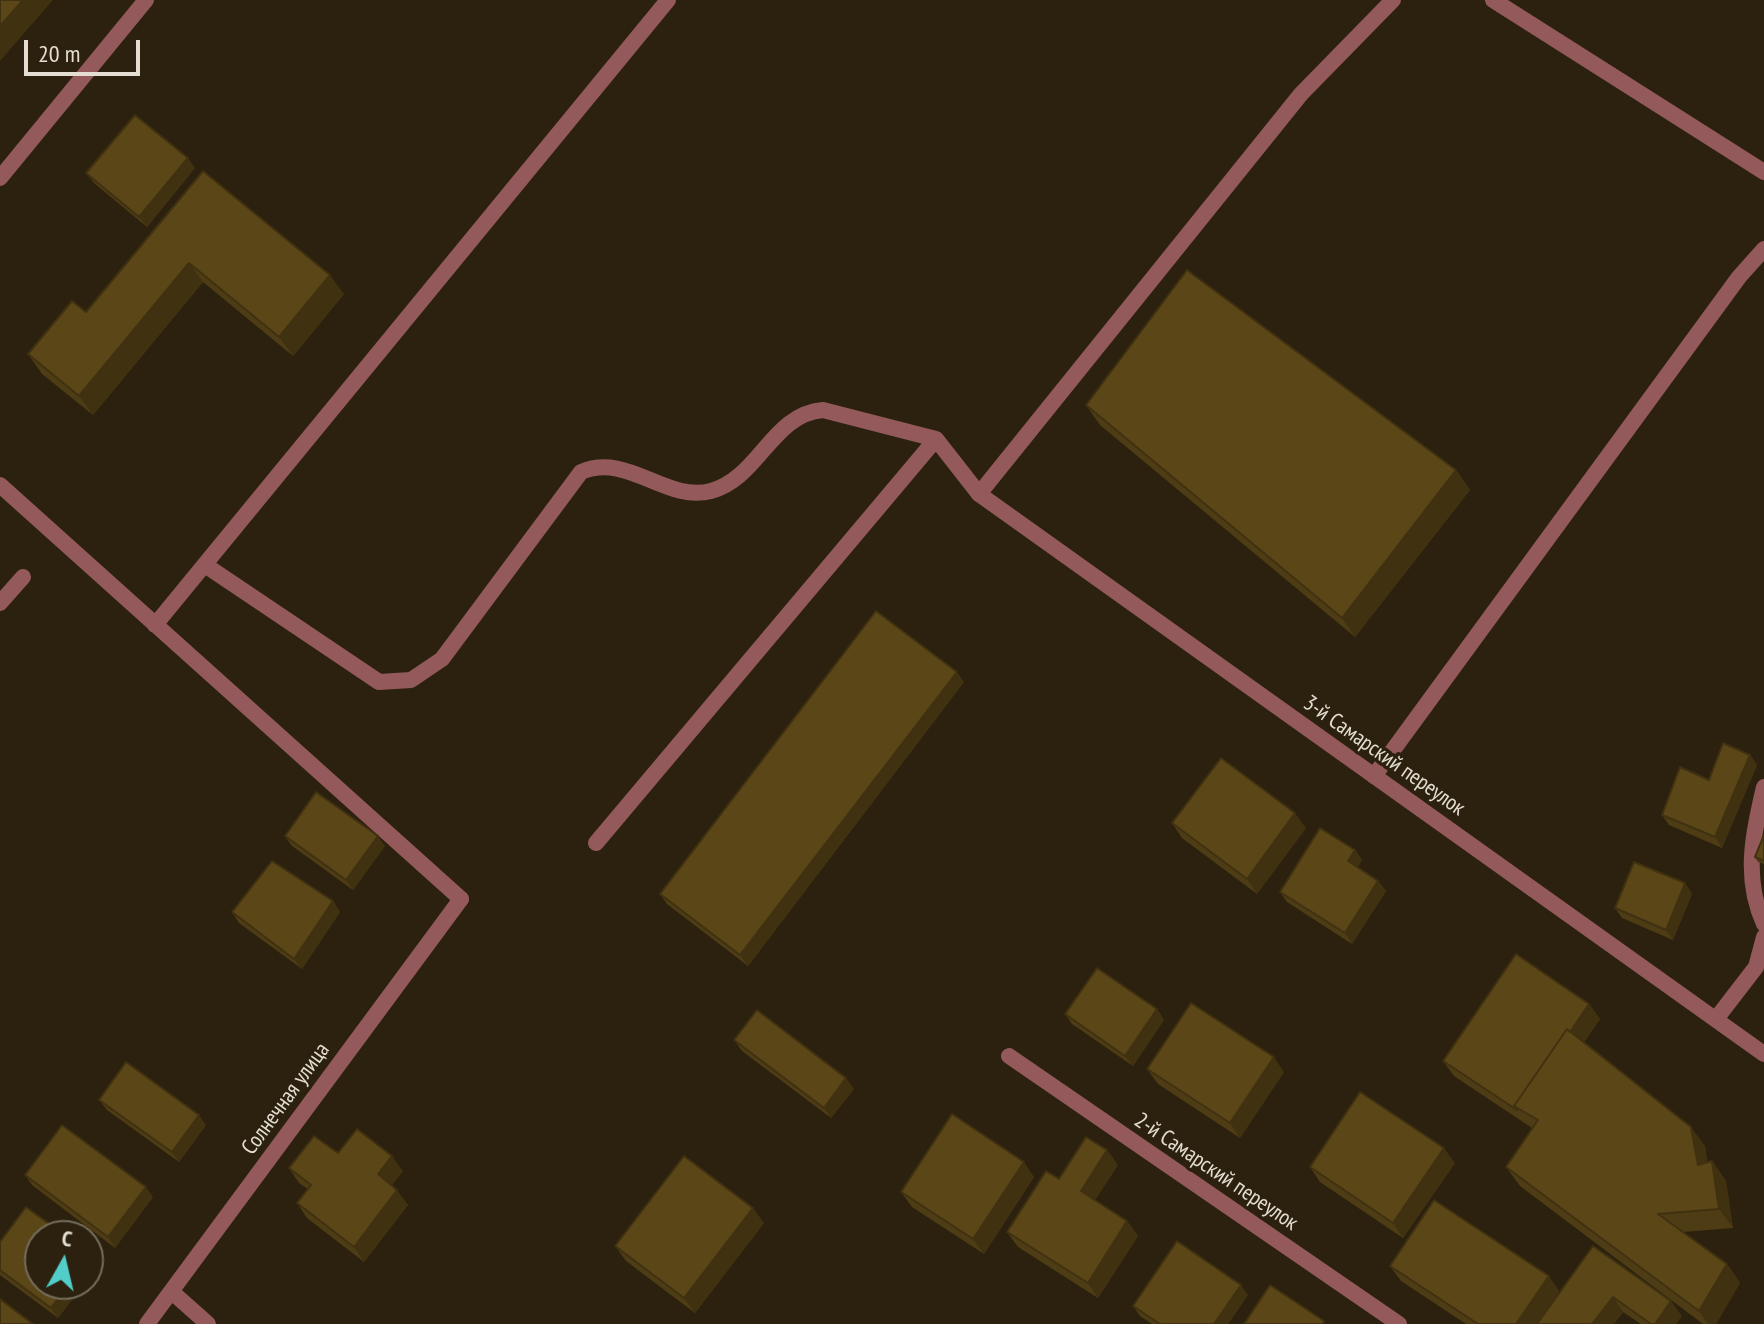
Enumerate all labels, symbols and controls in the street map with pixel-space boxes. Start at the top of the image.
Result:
scale bar [28,24,144,74]
text: 20 m [38,38,80,69]
street label: 3-й Самарский переулок [1298,690,1470,822]
street label: Солнечная улица [237,1038,335,1160]
street label: 2-й Самарский переулок [1129,1108,1303,1236]
north arrow [24,1220,104,1300]
text: С [60,1224,74,1253]

